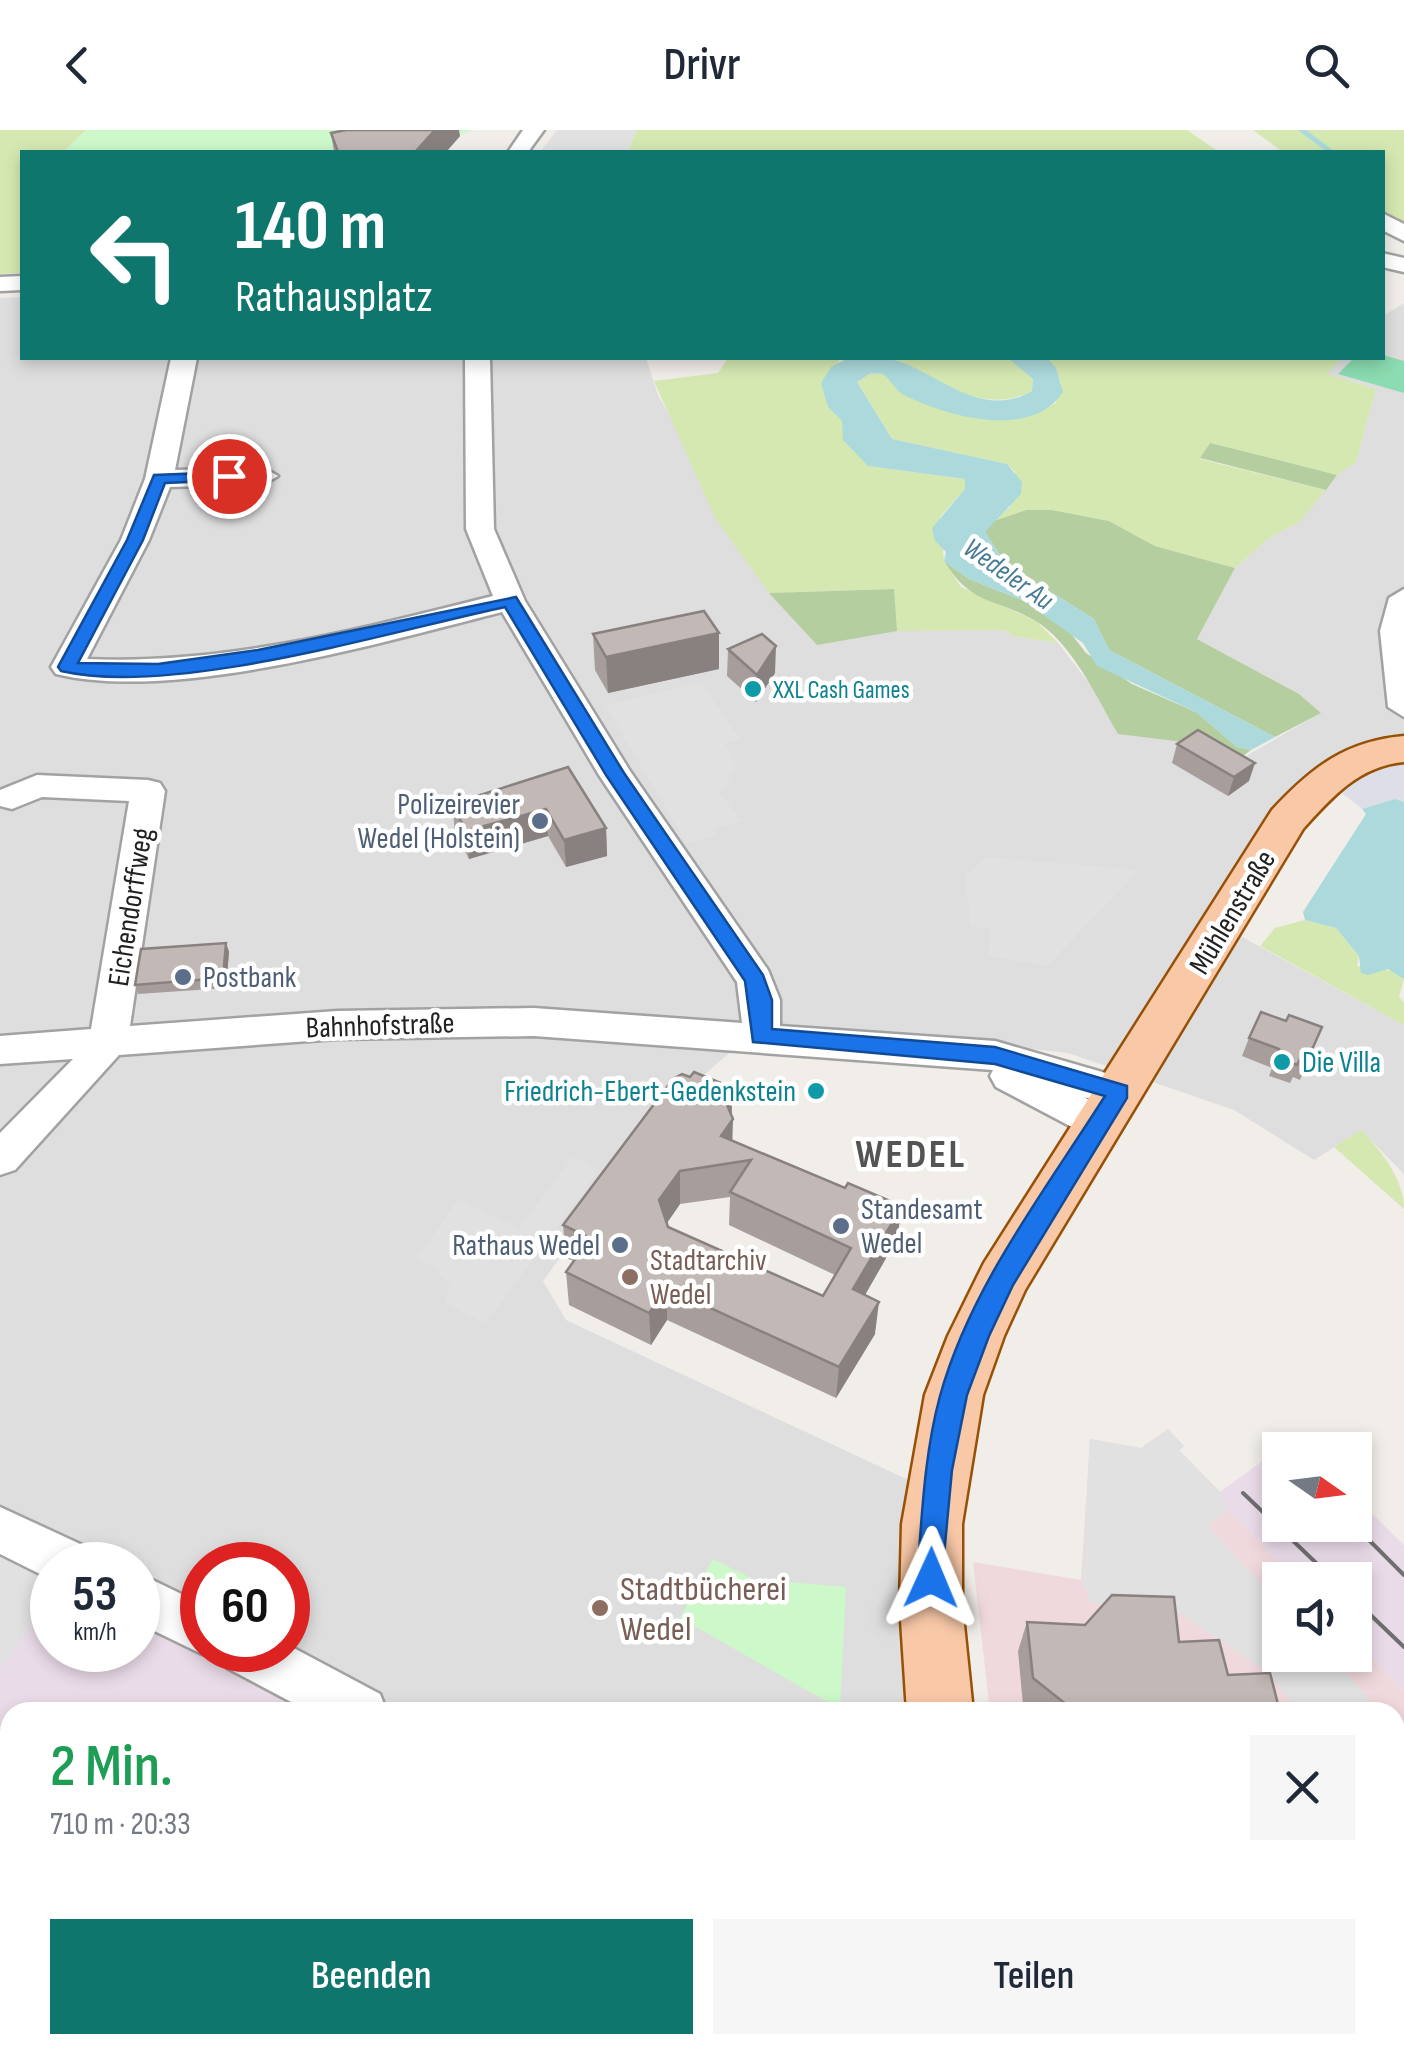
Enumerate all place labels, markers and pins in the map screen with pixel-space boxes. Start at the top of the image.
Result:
pin [187,434,272,519]
place label: XXL Cash Games [772,675,910,706]
marker: XXL Cash Games [742,678,764,700]
place label: Polizeirevier Wedel (Holstein) [358,787,520,857]
marker: Polizeirevier Wedel (Holstein) [529,810,551,832]
place label: Postbank [203,960,297,996]
marker: Postbank [172,966,194,988]
place label: Die Villa [1302,1045,1381,1081]
marker: Die Villa [1271,1051,1293,1073]
place label: Friedrich-Ebert-Gedenkstein [504,1074,796,1110]
marker: Friedrich-Ebert-Gedenkstein [805,1080,827,1102]
place label: Standesamt Wedel [861,1192,983,1262]
marker: Standesamt Wedel [830,1215,852,1237]
place label: Rathaus Wedel [452,1228,600,1264]
marker: Rathaus Wedel [609,1234,631,1256]
place label: Stadtarchiv Wedel [650,1243,767,1313]
marker: Stadtarchiv Wedel [619,1266,641,1288]
place label: Stadtbücherei Wedel [620,1568,787,1651]
marker: Stadtbücherei Wedel [589,1597,611,1619]

